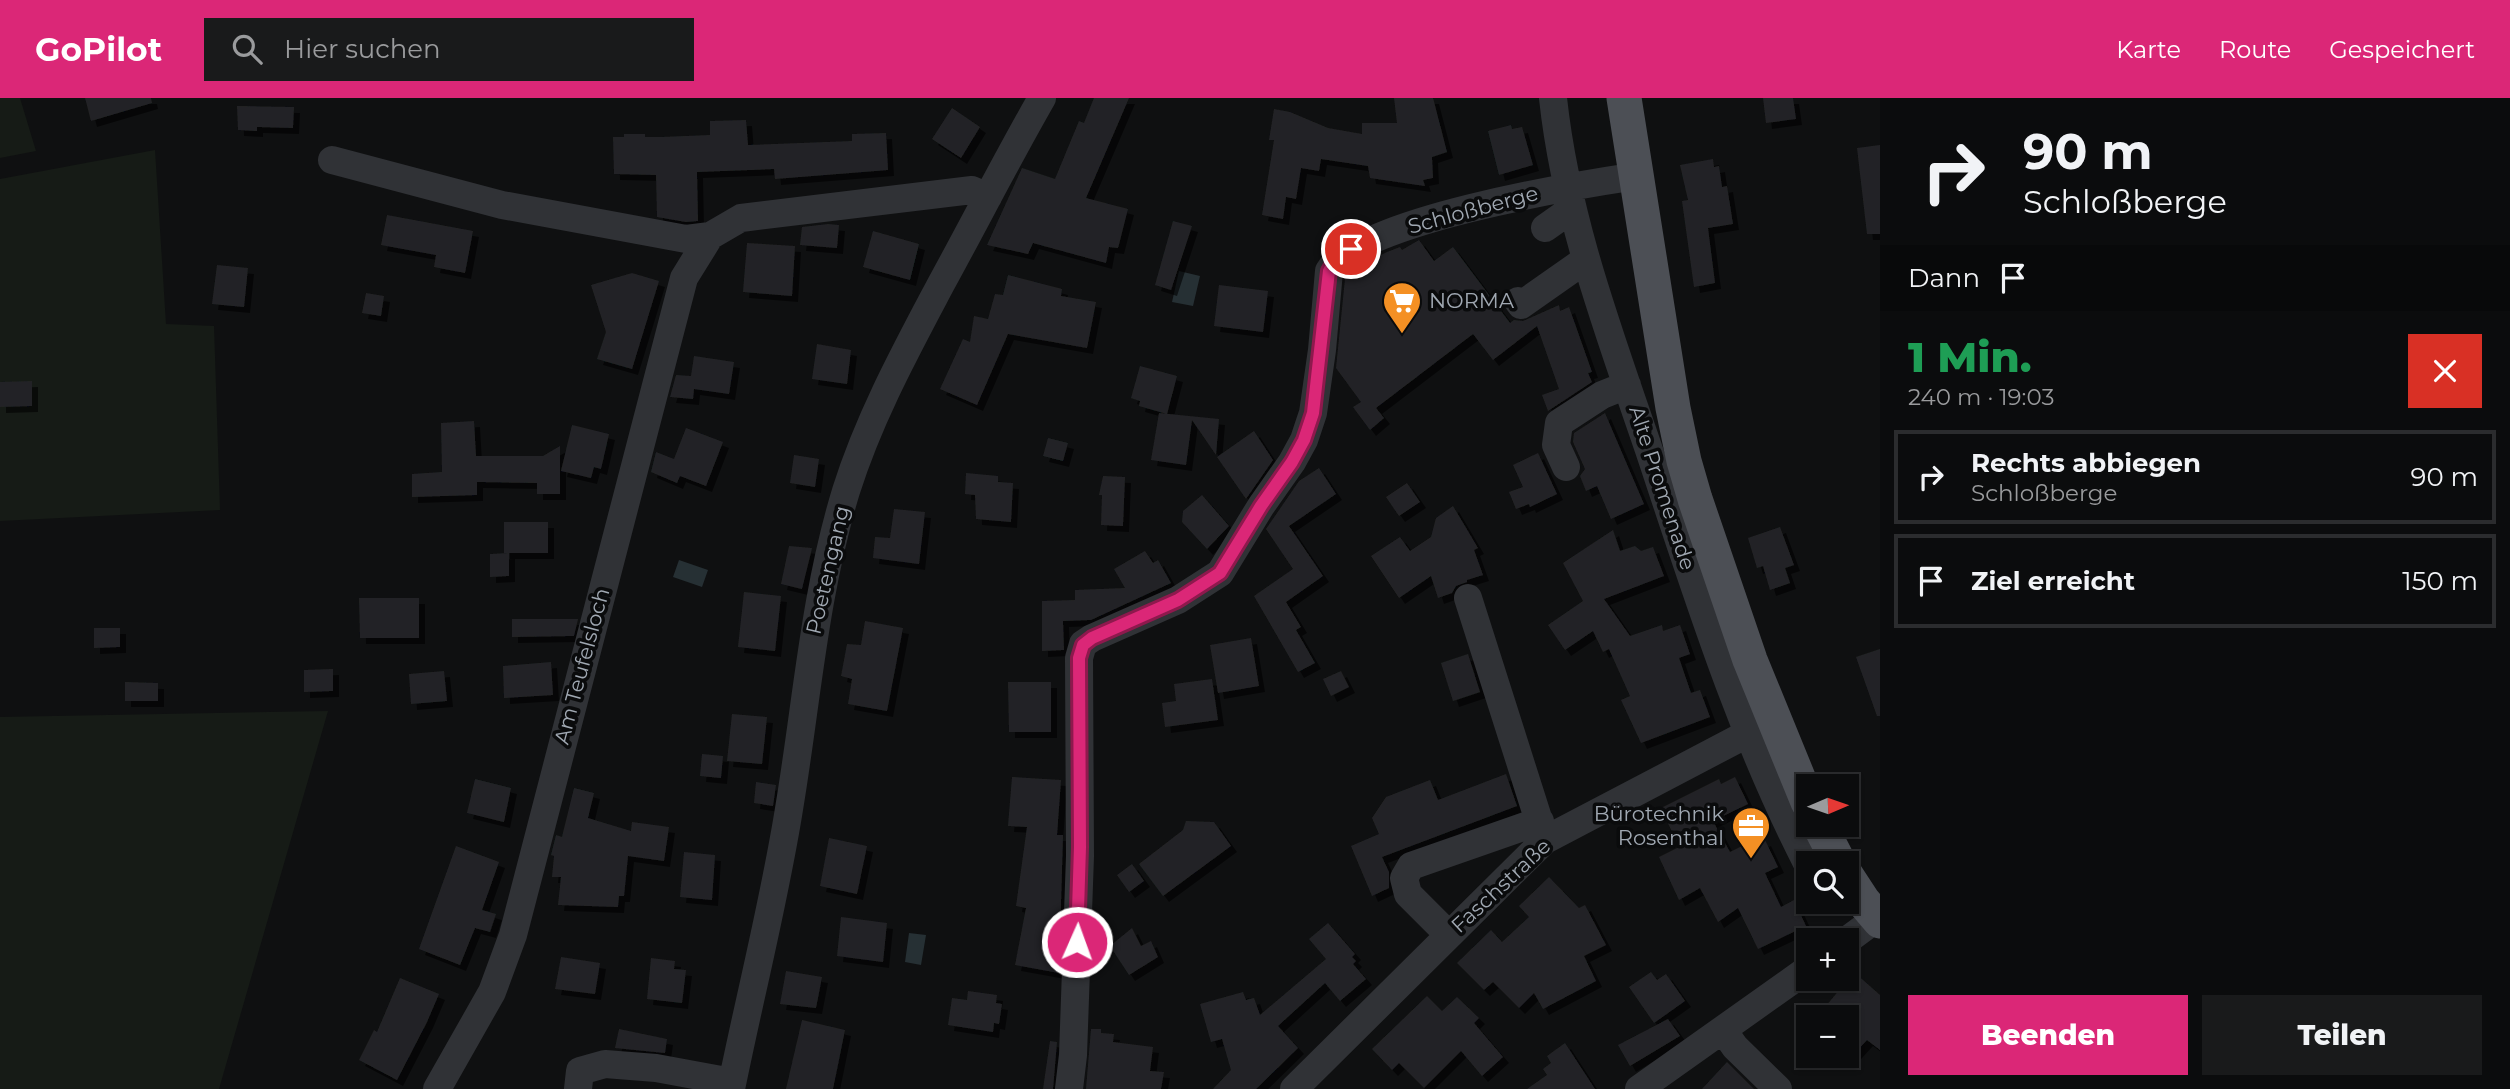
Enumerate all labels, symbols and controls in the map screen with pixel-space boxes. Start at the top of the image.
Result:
search box [204,18,694,81]
text: GoPilot [35,29,162,69]
icon: search [228,30,266,68]
text: Hier suchen [284,33,441,65]
text: Karte [2116,35,2181,64]
text: Route [2219,35,2291,64]
text: Gespeichert [2329,35,2475,64]
text: 90 m [2023,122,2153,181]
icon: right [1908,126,1999,217]
street label: Schloßberge [1405,180,1541,239]
text: Schloßberge [2023,182,2227,221]
pin [1321,219,1381,279]
icon: arrive [1332,230,1370,268]
icon: arrive [1994,259,2032,297]
text: Dann [1908,262,1980,294]
supermarket icon: NORMA [1381,280,1423,335]
place label: NORMA [1429,288,1515,313]
text: 1 Min. [1908,331,2032,383]
button: close [2408,334,2482,408]
text: 240 m · 19:03 [1908,383,2054,411]
street label: Alte Promenade [1624,403,1701,573]
text: Rechts abbiegen [1971,447,2201,479]
icon: right [1912,458,1950,496]
text: 90 m [2411,461,2478,493]
text: Schloßberge [1971,479,2118,507]
street label: Poetengang [801,503,854,637]
icon: arrive [1912,562,1950,600]
text: Ziel erreicht [1971,565,2135,597]
text: 150 m [2402,565,2478,597]
street label: Am Teufelsloch [549,585,614,747]
north arrow [1796,774,1858,836]
map controls [1796,774,1859,1068]
place label: Bürotechnik Rosenthal [1594,801,1724,850]
office icon: Bürotechnik Rosenthal [1730,805,1772,860]
street label: Faschstraße [1446,833,1556,938]
button: search [1796,851,1859,914]
position arrow [1040,905,1114,979]
button: + [1796,928,1859,991]
button: Beenden [1908,995,2188,1075]
button: Teilen [2202,995,2482,1075]
button: − [1796,1005,1859,1068]

